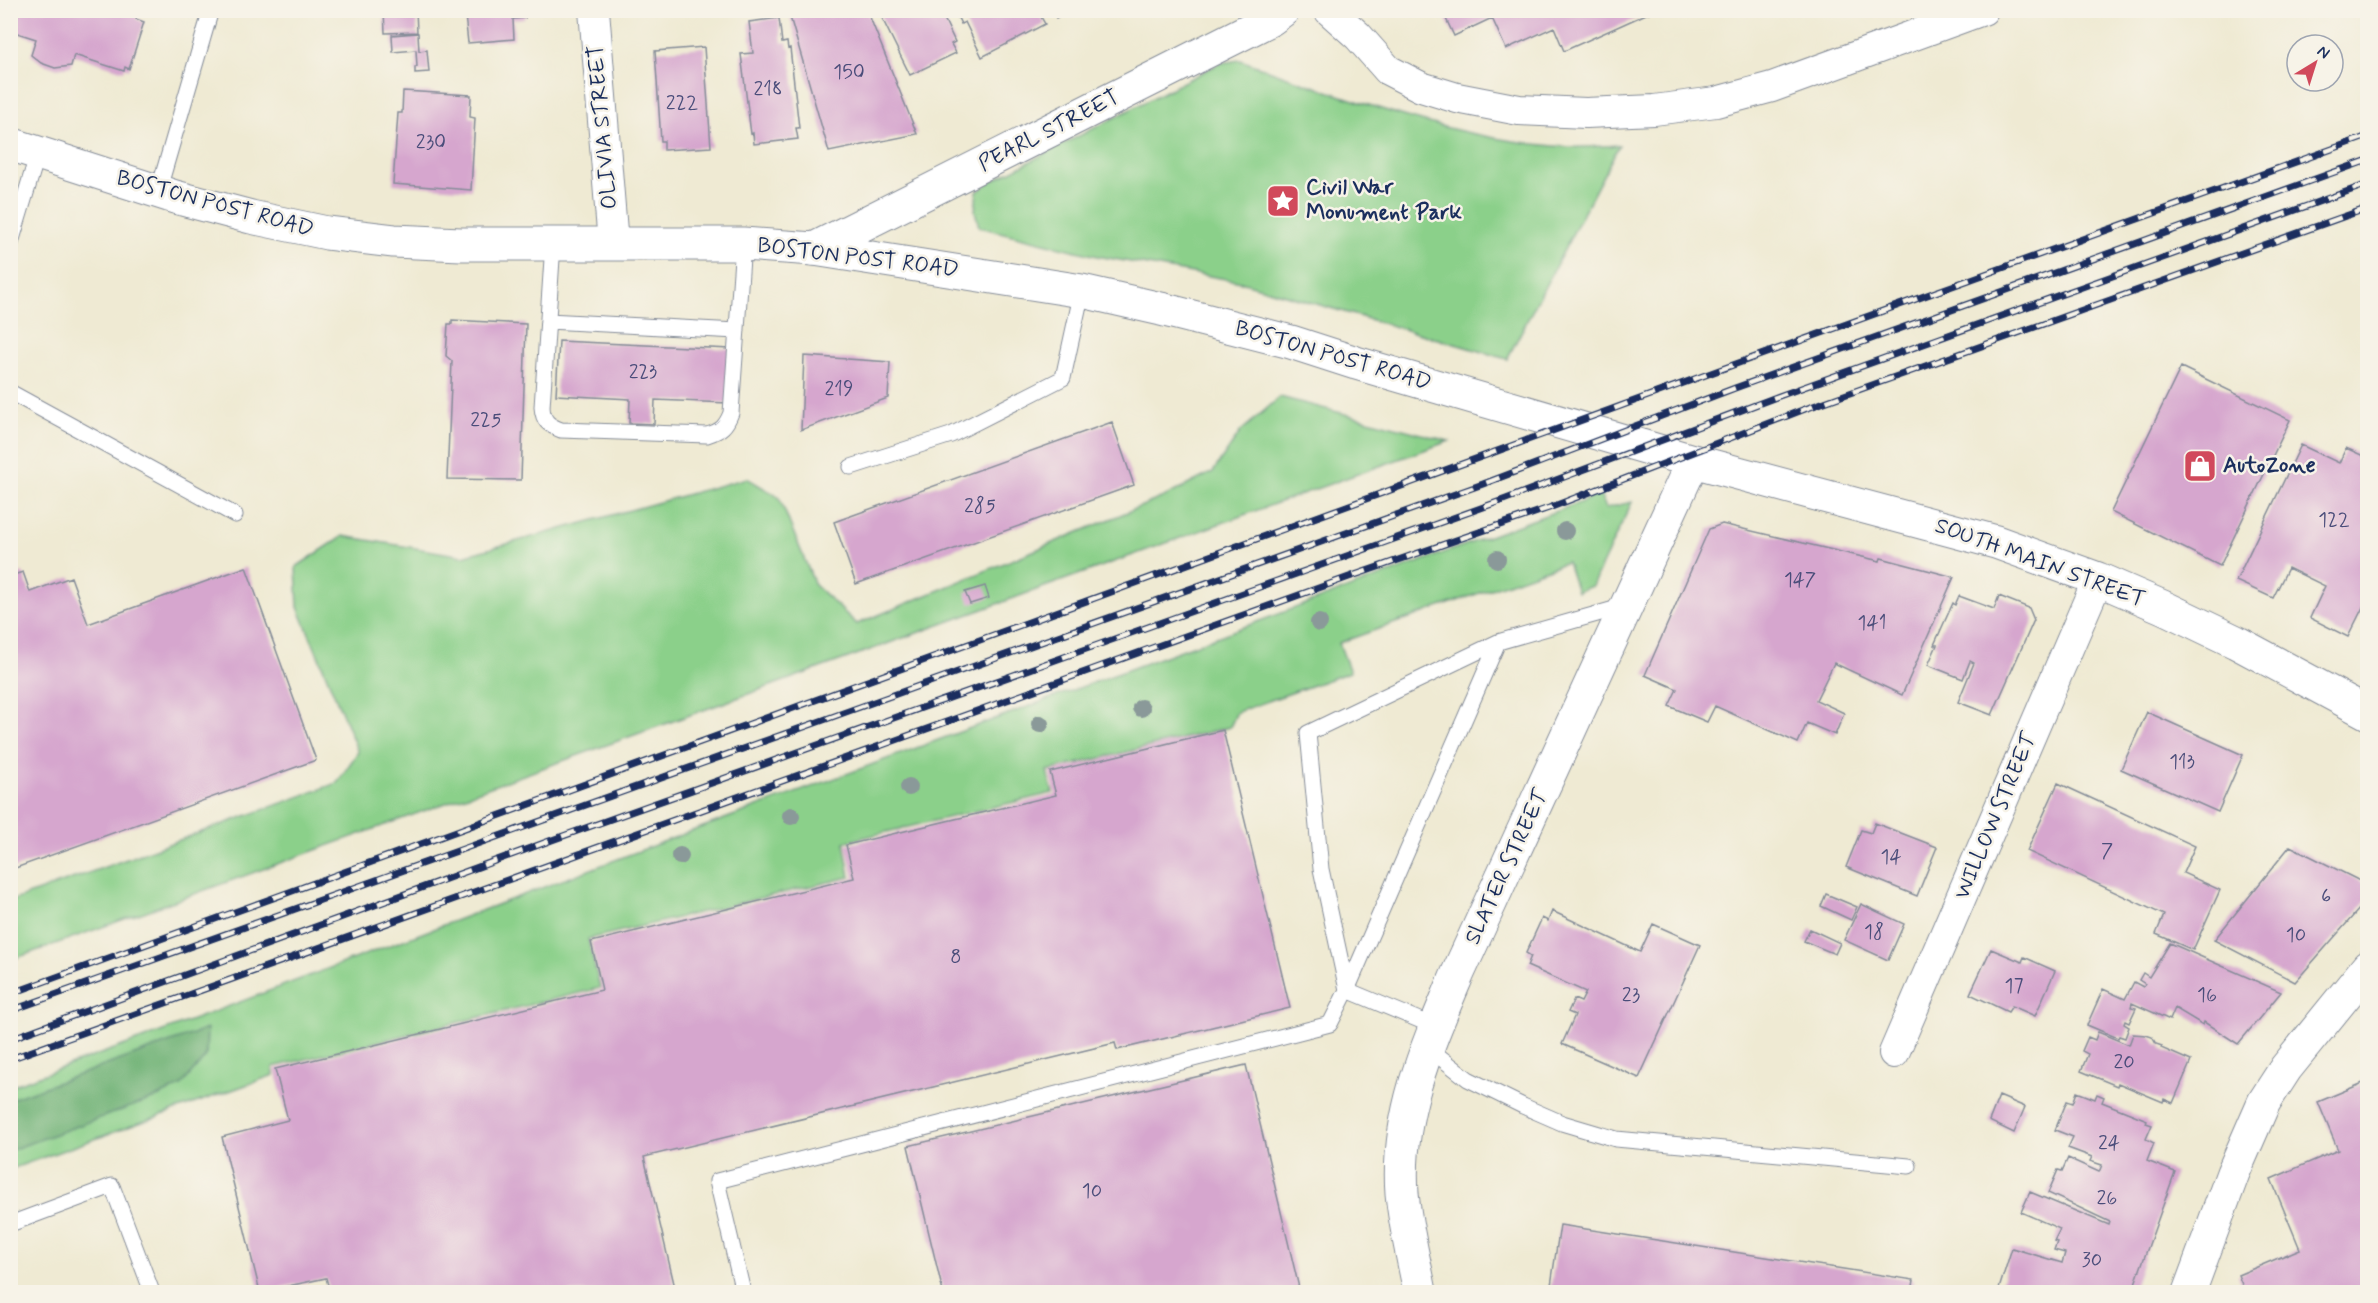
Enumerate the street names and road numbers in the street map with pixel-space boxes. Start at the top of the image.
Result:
street label: OLIVIA STREET [582,44,624,210]
street label: PEARL STREET [974,84,1124,178]
street label: BOSTON POST ROAD [113,164,317,244]
street label: BOSTON POST ROAD [756,232,960,284]
street label: BOSTON POST ROAD [1232,315,1434,397]
street label: SOUTH MAIN STREET [1931,512,2149,614]
street label: WILLOW STREET [1948,727,2044,904]
street label: SLATER STREET [1459,784,1556,949]

